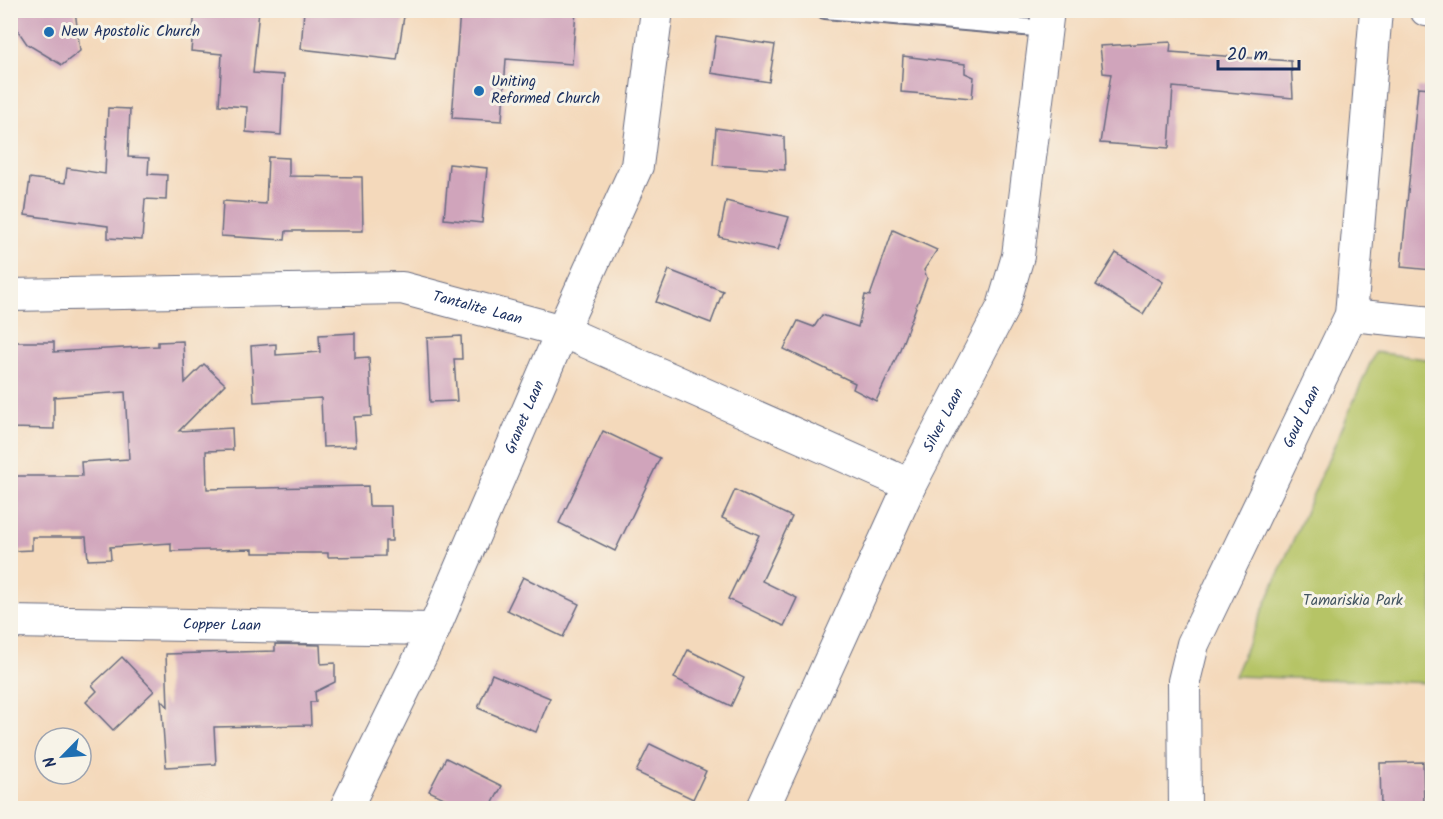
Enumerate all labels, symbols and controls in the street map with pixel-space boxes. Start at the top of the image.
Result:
place label: New Apostolic Church [61,20,200,44]
marker: New Apostolic Church [42,25,56,39]
scale bar [1218,33,1299,71]
text: 20 m [1227,41,1268,70]
place label: Uniting Reformed Church [491,70,600,111]
marker: Uniting Reformed Church [472,84,486,98]
street label: Tantalite Laan [430,285,525,332]
street label: Granet Laan [499,377,551,458]
street label: Goud Laan [1277,382,1327,452]
street label: Silver Laan [917,384,971,457]
park label: Tamariskia Park [1303,589,1404,613]
street label: Copper Laan [183,613,261,638]
north arrow [33,726,93,786]
text: N [37,752,64,772]

